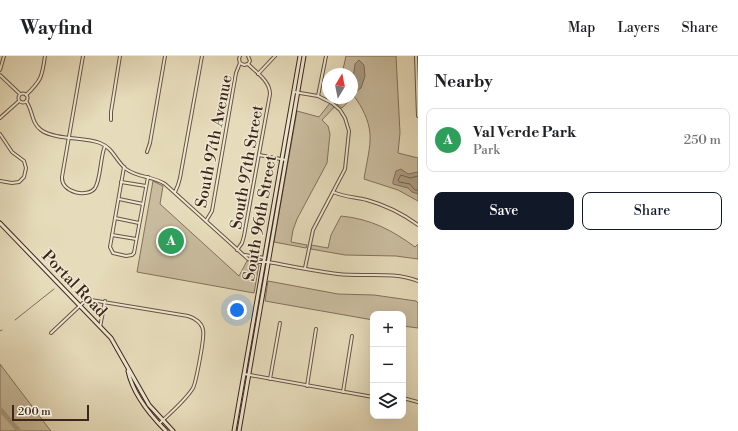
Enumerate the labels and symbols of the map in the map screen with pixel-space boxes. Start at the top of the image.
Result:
north arrow [322,68,358,104]
street label: South 97th Avenue [191,73,237,209]
street label: South 97th Street [226,103,268,231]
street label: South 96th Street [239,153,281,283]
pin: A [158,226,184,256]
street label: Portal Road [37,246,111,321]
your location [227,300,247,320]
scale bar [12,403,89,422]

